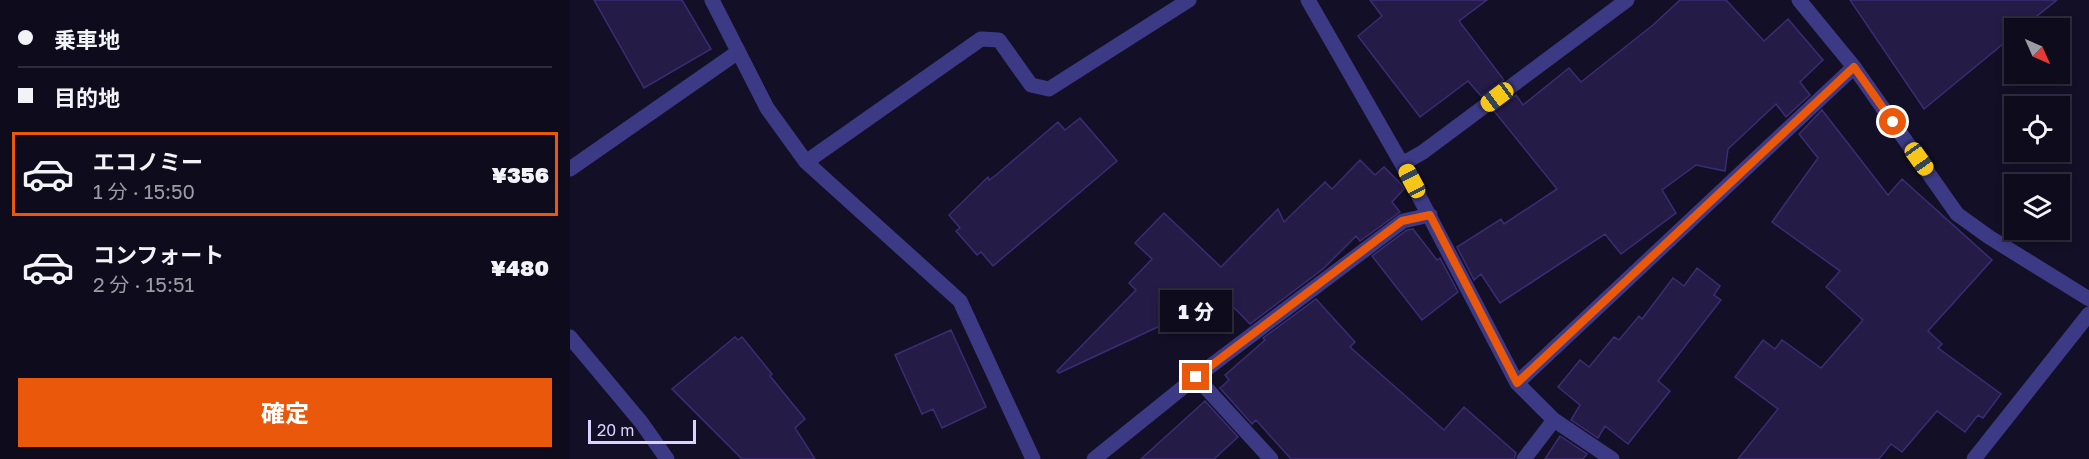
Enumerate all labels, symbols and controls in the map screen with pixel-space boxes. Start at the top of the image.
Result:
north arrow [2004,18,2070,84]
map controls [2004,18,2070,240]
text: 乗車地 [54,26,120,53]
car [1477,79,1517,115]
text: 目的地 [54,84,120,111]
button: locate [2004,96,2070,162]
route start [1879,108,1906,135]
car [1901,139,1937,179]
icon: car [21,147,75,201]
text: エコノミー [93,148,203,175]
text: ¥356 [491,161,549,188]
car [1396,161,1428,201]
button: layers [2004,174,2070,240]
text: 1 分 · 15:50 [93,179,195,203]
icon: car [21,240,75,294]
text: コンフォート [93,241,224,268]
text: ¥480 [491,254,549,281]
text: 2 分 · 15:51 [93,272,194,296]
callout: 1 分 [1160,290,1232,332]
text: 1 分 [1178,299,1214,323]
route end [1182,363,1209,390]
button: 確定 [18,378,552,447]
scale bar [588,417,696,444]
text: 20 m [597,420,634,440]

